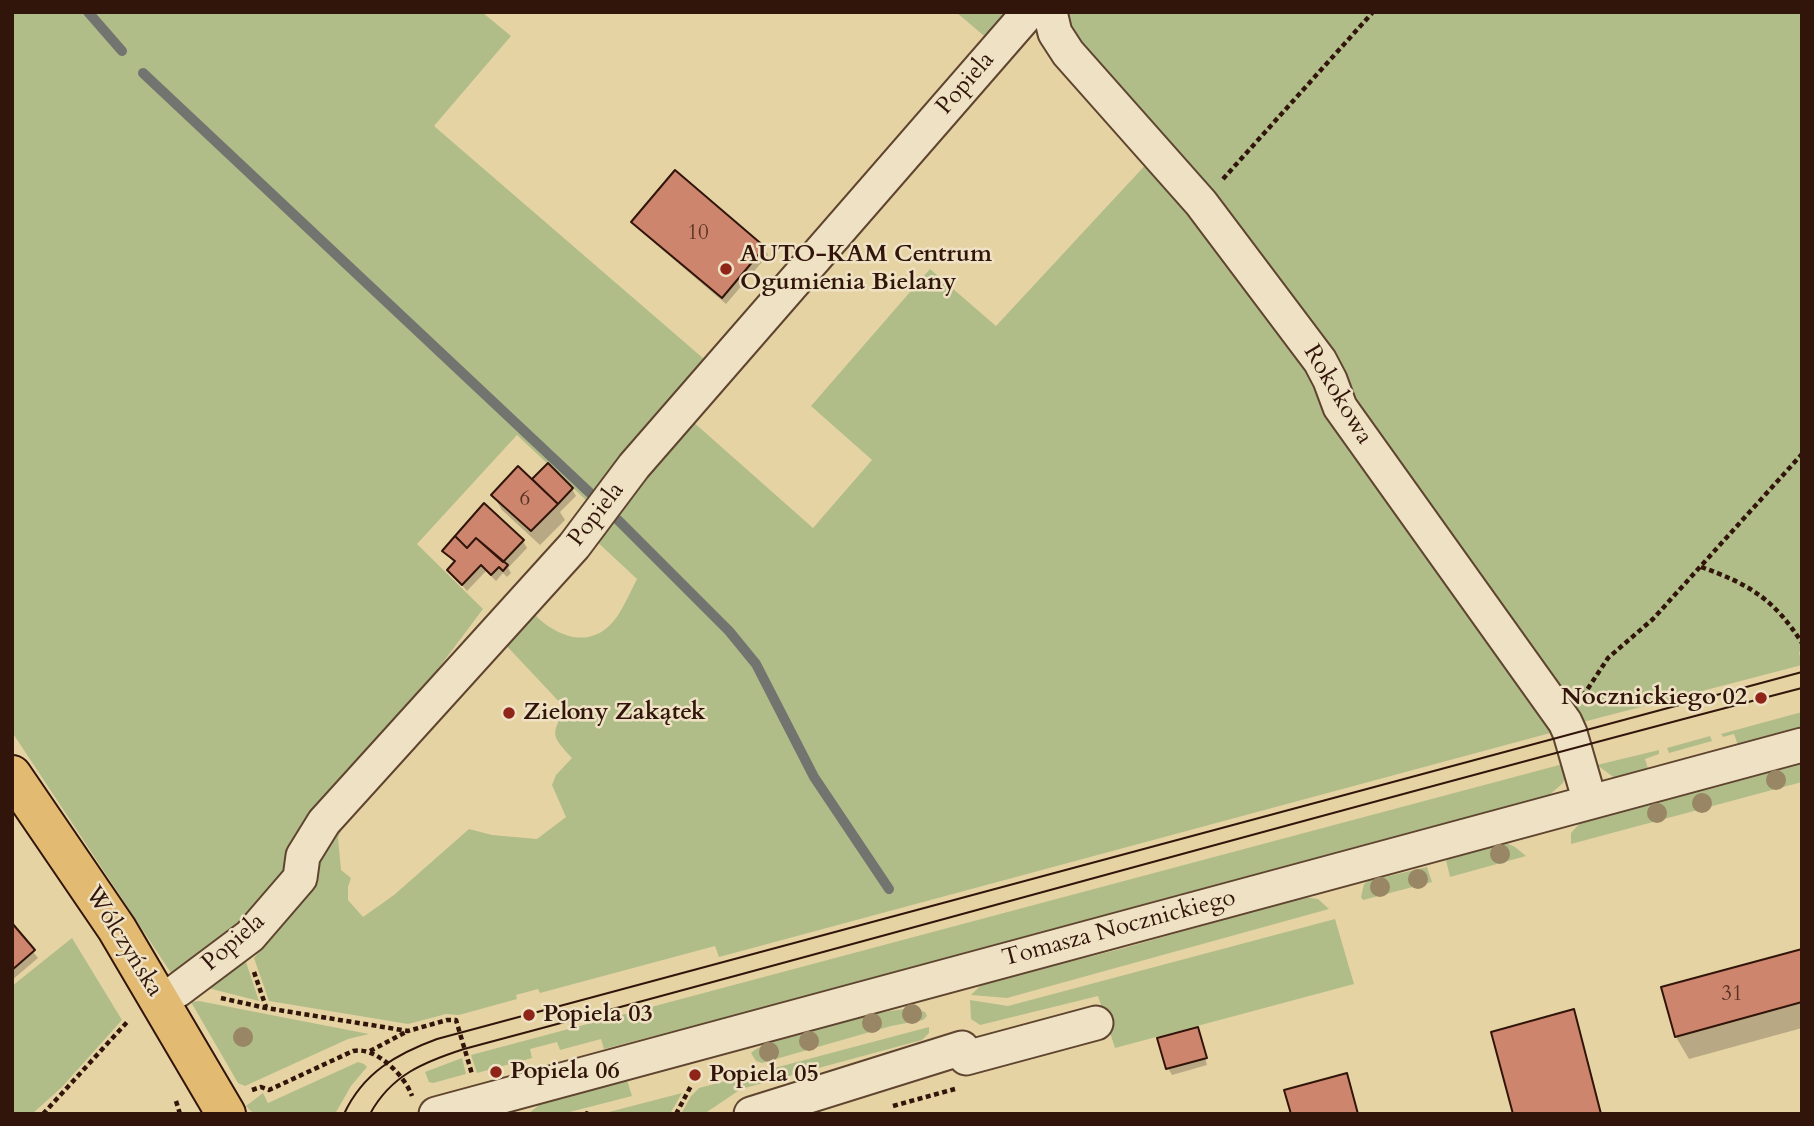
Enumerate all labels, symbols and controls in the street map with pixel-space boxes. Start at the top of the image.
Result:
street label: Popiela [931,47,1001,121]
house number: 10 [687,221,709,247]
place label: AUTO-KAM Centrum Ogumienia Bielany [740,241,992,297]
marker: AUTO-KAM Centrum Ogumienia Bielany [718,261,734,277]
street label: Rokokowa [1296,340,1378,450]
street label: Popiela [563,477,631,553]
house number: 6 [520,487,530,513]
place label: Nocznickiego 02 [1561,684,1747,712]
marker: Nocznickiego 02 [1753,690,1769,706]
place label: Zielony Zakątek [523,699,706,727]
marker: Zielony Zakątek [501,705,517,721]
street label: Wólczyńska [78,881,168,1003]
street label: Tomasza Nocznickiego [999,884,1239,974]
street label: Popiela [197,908,271,978]
house number: 31 [1721,982,1743,1008]
place label: Popiela 03 [543,1001,653,1029]
marker: Popiela 03 [521,1007,537,1023]
place label: Popiela 06 [510,1058,620,1086]
place label: Popiela 05 [709,1061,819,1089]
marker: Popiela 06 [488,1064,504,1080]
marker: Popiela 05 [687,1067,703,1083]

